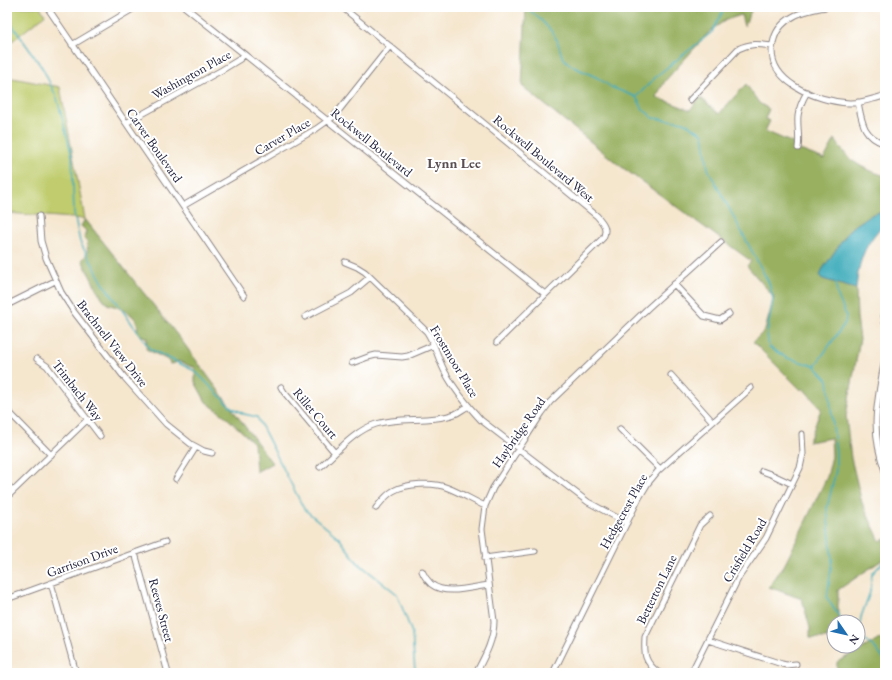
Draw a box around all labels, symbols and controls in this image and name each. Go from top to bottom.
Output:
street label: Washington Place [149,46,234,103]
street label: Rockwell Boulevard [327,104,416,181]
street label: Carver Boulevard [123,105,187,186]
street label: Rockwell Boulevard West [490,111,598,206]
street label: Carver Place [251,114,313,159]
district label: Lynn Lee [427,154,481,172]
street label: Brachnell View Drive [73,296,152,390]
street label: Frostmoor Place [426,322,483,400]
street label: Trimbach Way [49,356,107,424]
street label: Rillet Court [289,384,342,442]
street label: Haybridge Road [488,393,549,471]
street label: Hedgecrest Place [596,471,651,552]
street label: Crisfield Road [719,515,771,586]
street label: Garrison Drive [44,540,120,581]
street label: Betterton Lane [632,552,681,627]
street label: Reeves Street [145,576,178,644]
north arrow [826,614,866,654]
text: N [846,632,863,647]

